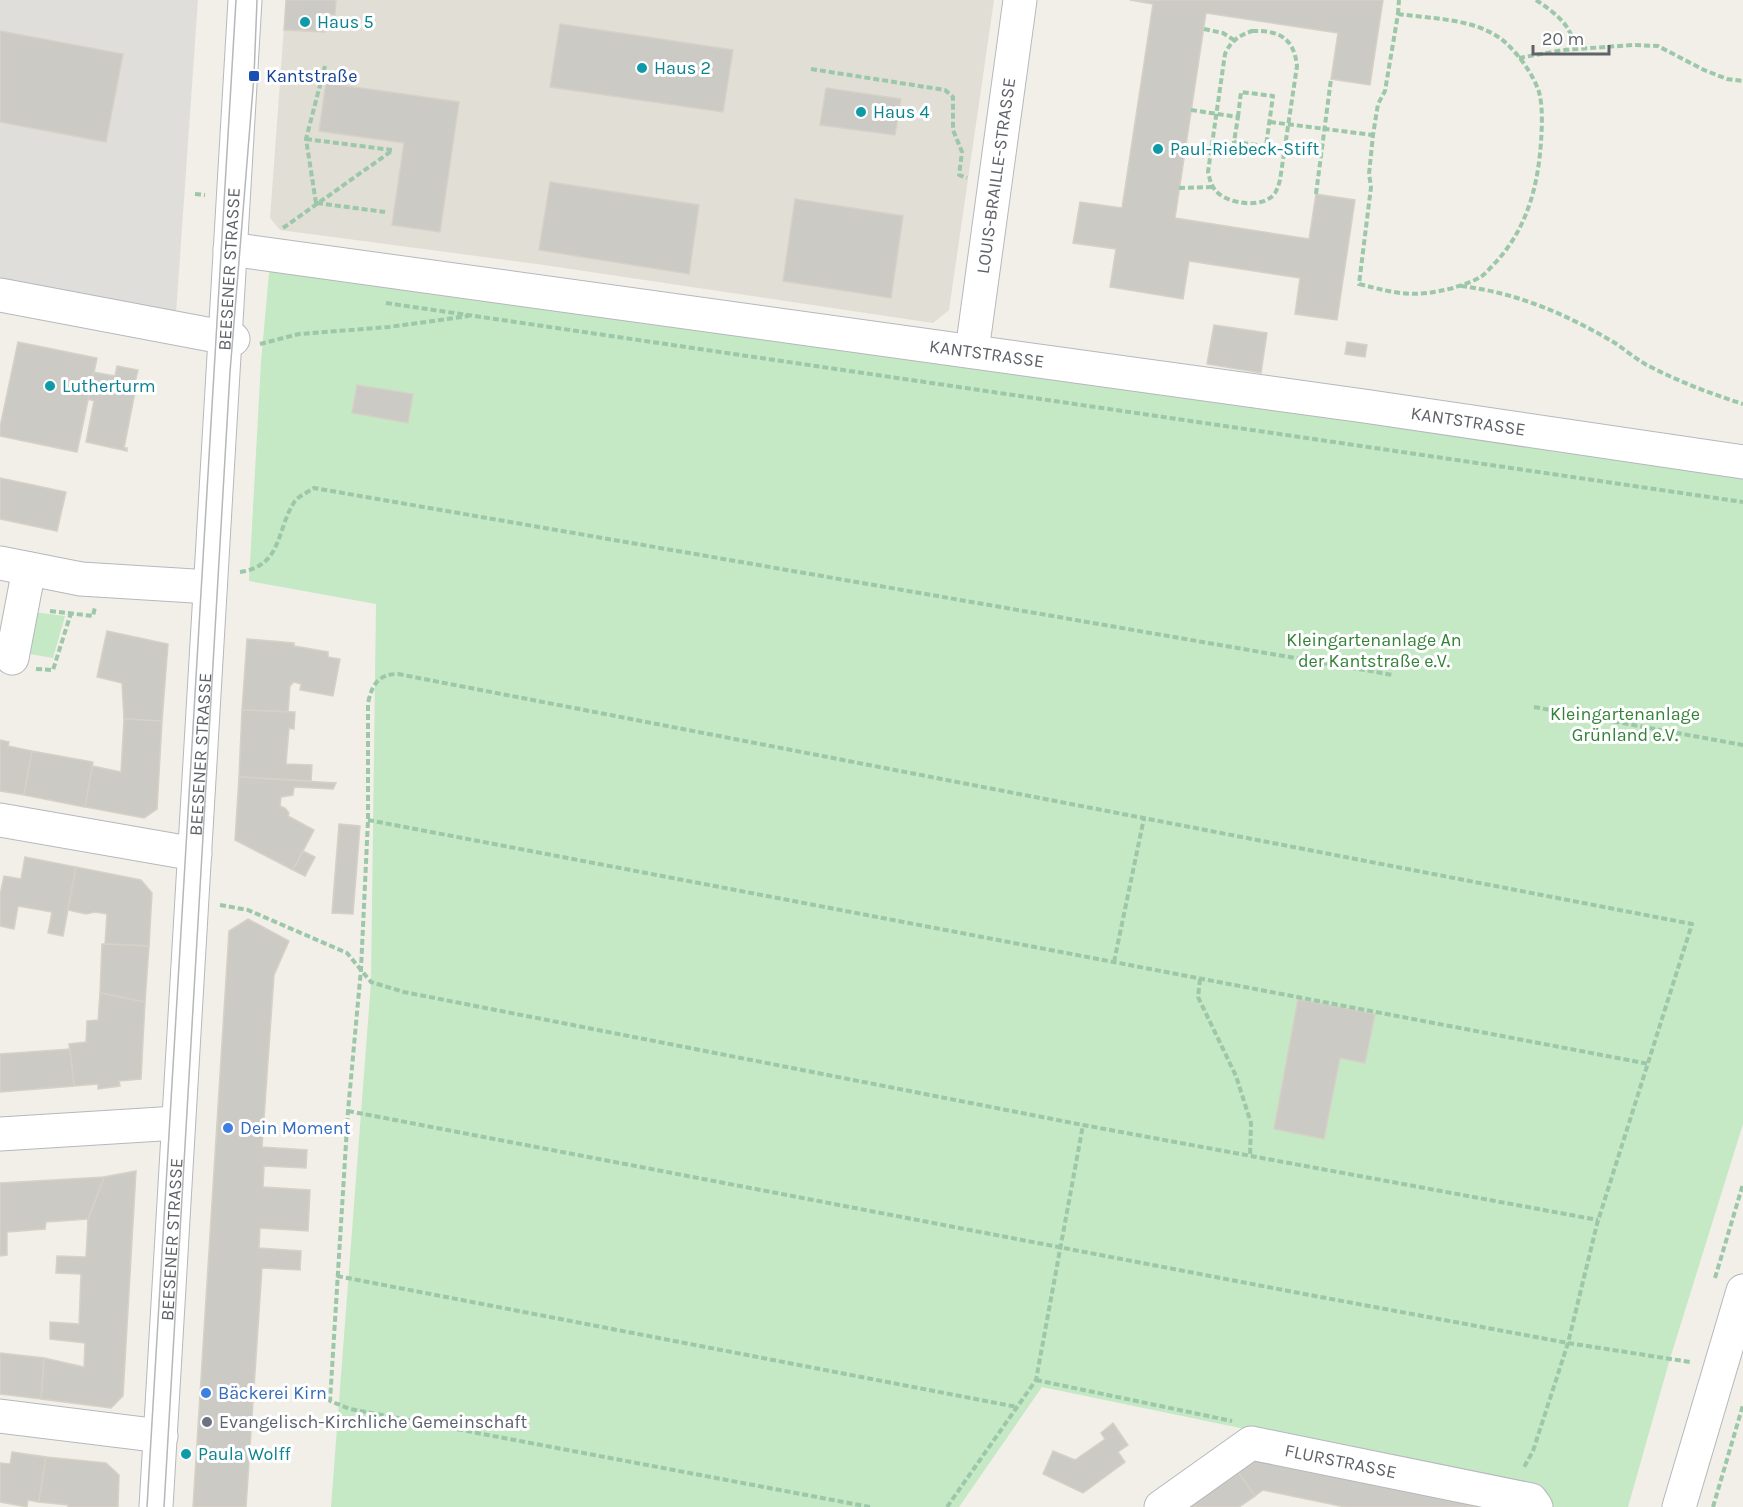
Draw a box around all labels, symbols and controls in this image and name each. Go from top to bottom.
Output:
place label: Haus 5 [317,11,374,33]
marker: Haus 5 [298,15,312,29]
scale bar [1533,18,1610,56]
text: 20 m [1542,28,1584,50]
place label: Haus 2 [654,57,711,79]
marker: Haus 2 [635,61,649,75]
place label: Kantstraße [266,65,357,87]
marker: Kantstraße [247,69,261,83]
street label: LOUIS-BRAILLE-STRASSE [972,76,1020,275]
place label: Haus 4 [873,101,930,123]
marker: Haus 4 [854,105,868,119]
place label: Paul-Riebeck-Stift [1170,138,1319,160]
marker: Paul-Riebeck-Stift [1151,142,1165,156]
street label: BEESENER STRASSE [213,187,245,351]
street label: KANTSTRASSE [928,335,1046,373]
place label: Lutherturm [62,375,156,397]
marker: Lutherturm [43,379,57,393]
street label: KANTSTRASSE [1409,402,1527,441]
park label: Kleingartenanlage An der Kantstraße e.V. [1286,629,1462,672]
street label: BEESENER STRASSE [185,672,216,837]
park label: Kleingartenanlage Grünland e.V. [1550,703,1700,746]
place label: Dein Moment [240,1117,351,1139]
marker: Dein Moment [221,1121,235,1135]
street label: BEESENER STRASSE [156,1157,188,1322]
place label: Bäckerei Kirn [218,1382,327,1404]
marker: Bäckerei Kirn [199,1386,213,1400]
place label: Evangelisch-Kirchliche Gemeinschaft [219,1411,527,1433]
marker: Evangelisch-Kirchliche Gemeinschaft [200,1415,214,1429]
street label: FLURSTRASSE [1283,1439,1399,1483]
place label: Paula Wolff [198,1443,292,1465]
marker: Paula Wolff [179,1447,193,1461]

